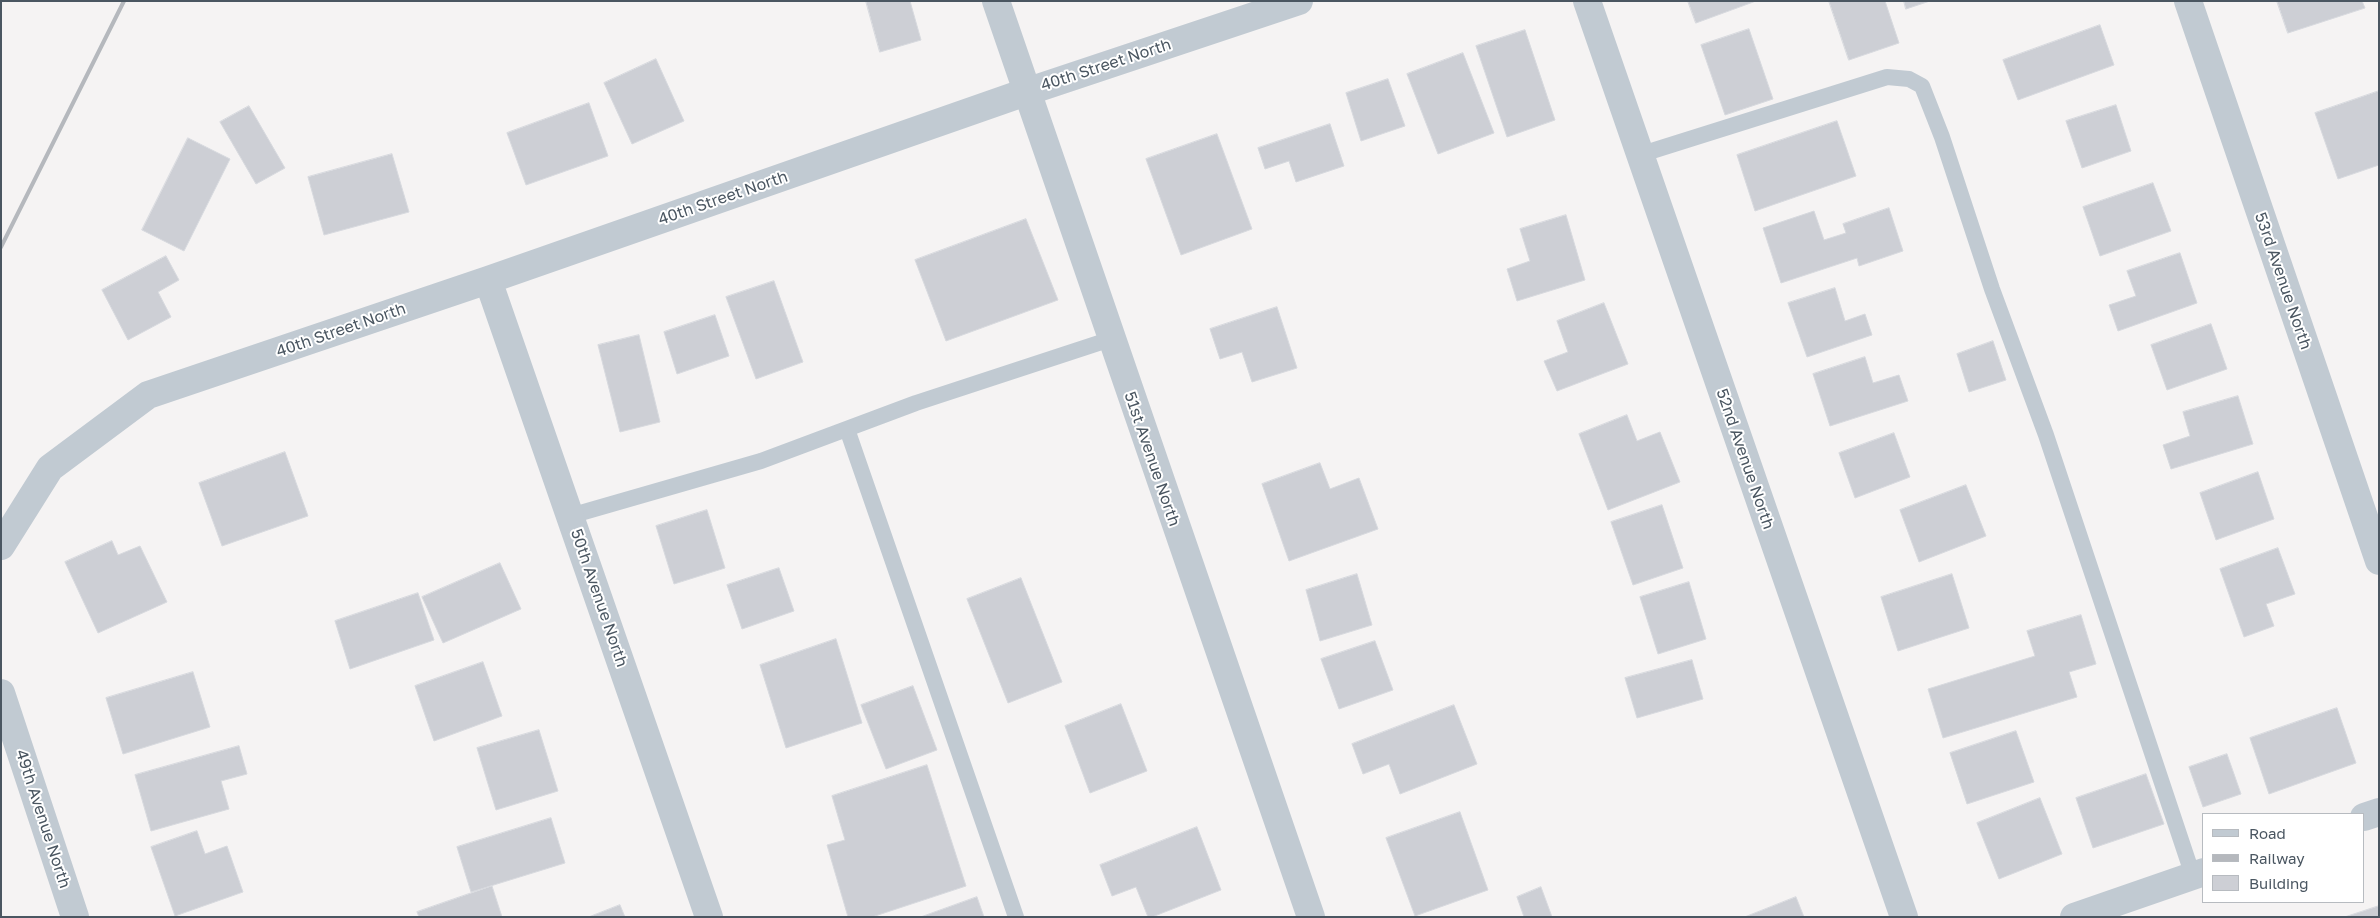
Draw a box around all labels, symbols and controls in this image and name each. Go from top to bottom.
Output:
street label: 40th Street North [1038,35,1174,95]
street label: 40th Street North [656,167,790,229]
street label: 53rd Avenue North [2251,210,2315,352]
street label: 40th Street North [274,299,408,361]
street label: 52nd Avenue North [1712,386,1778,532]
street label: 51st Avenue North [1120,389,1184,529]
street label: 50th Avenue North [566,527,632,669]
street label: 49th Avenue North [12,747,74,891]
legend [2202,813,2365,903]
text: Road [2249,824,2286,842]
text: Railway [2249,849,2305,867]
text: Building [2249,874,2309,892]

